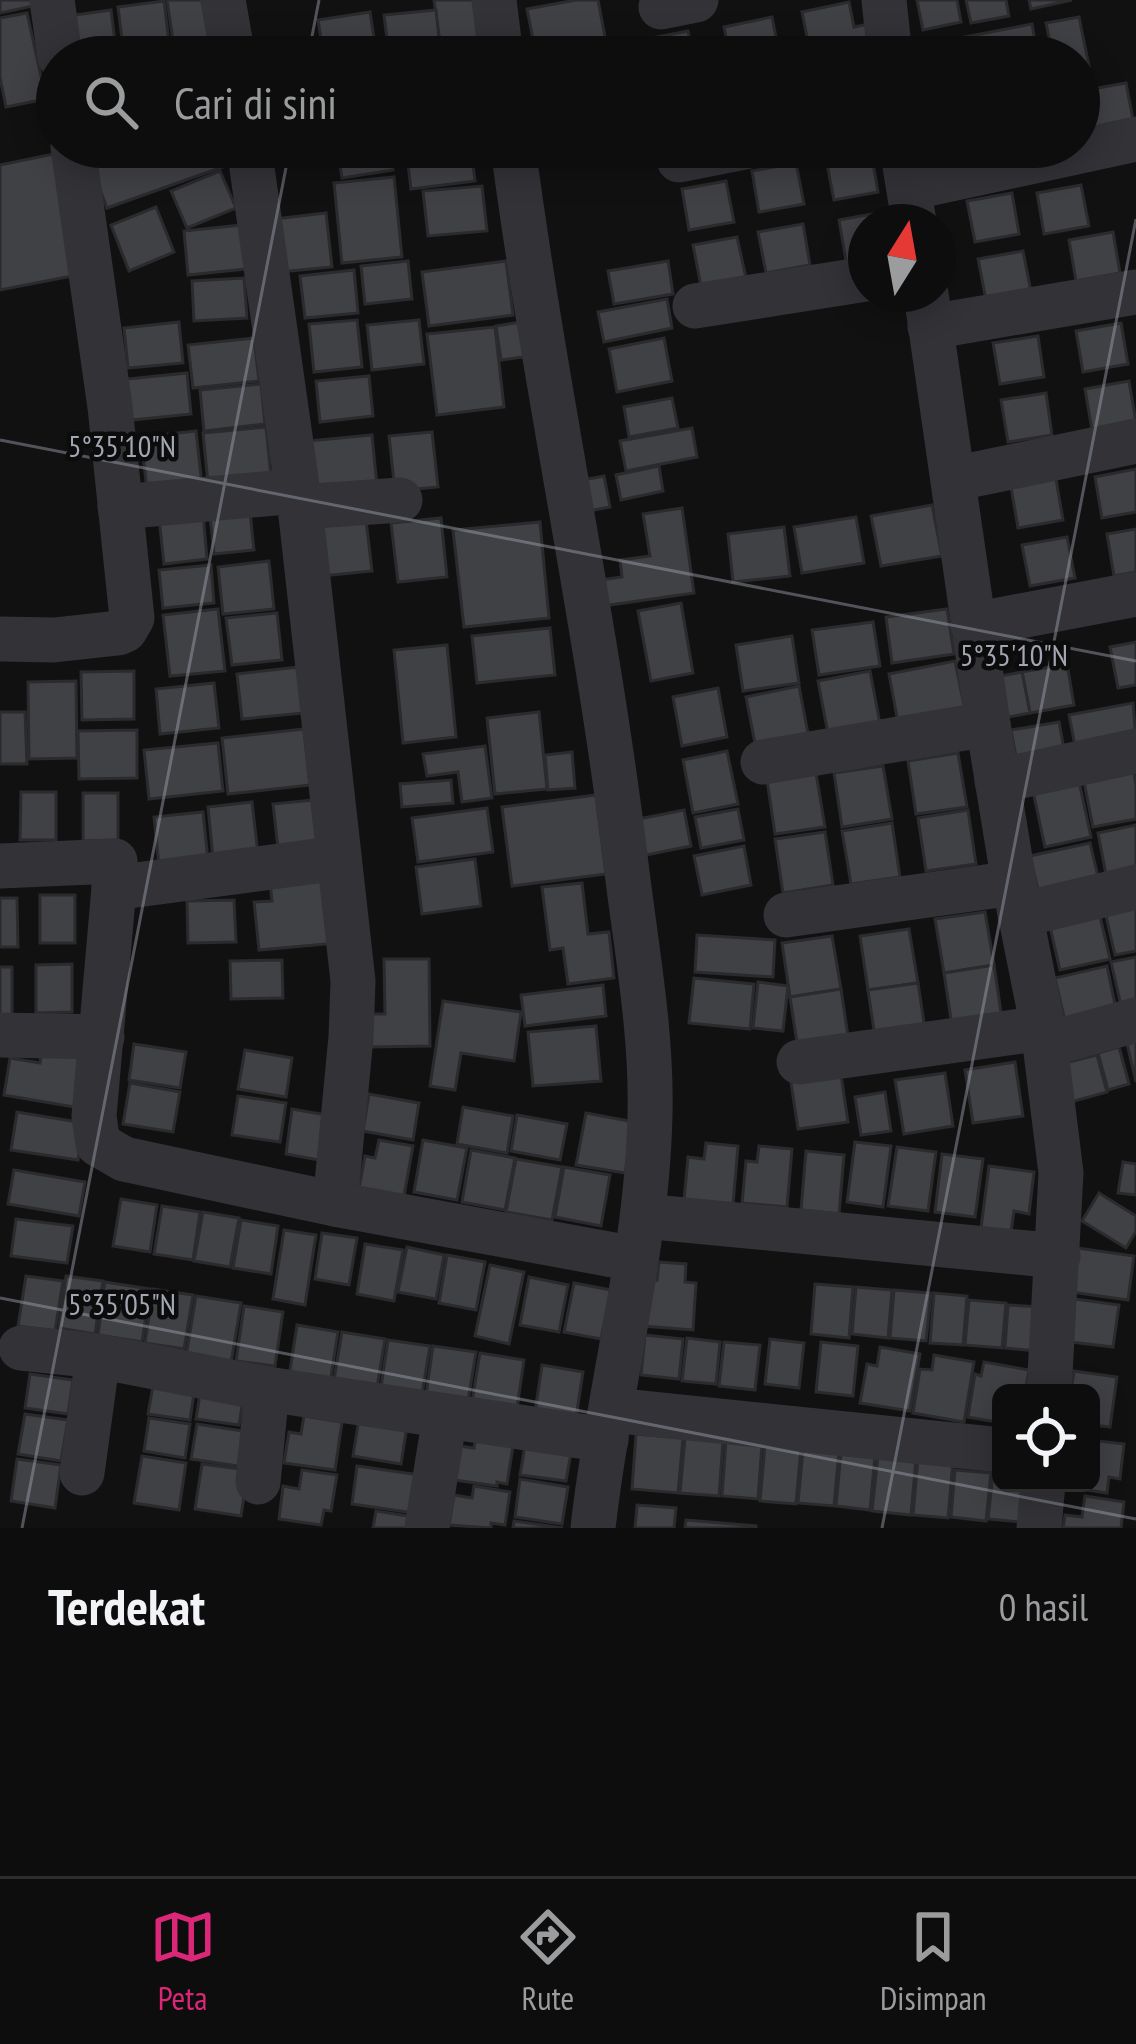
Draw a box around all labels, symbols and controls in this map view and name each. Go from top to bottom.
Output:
search box [36,36,1100,168]
icon: search [78,69,144,135]
text: Cari di sini [174,73,337,131]
north arrow [848,204,956,312]
text: 5°35'10"N [68,426,176,465]
text: 5°35'10"N [960,635,1068,674]
text: 5°35'05"N [68,1284,176,1323]
map controls [992,1384,1100,1492]
button: locate [992,1384,1100,1492]
text: Terdekat [48,1573,205,1639]
text: 0 hasil [999,1581,1088,1632]
tab: Peta [150,1904,216,2019]
tab: Rute [515,1904,581,2019]
tab: Disimpan [880,1904,986,2019]

